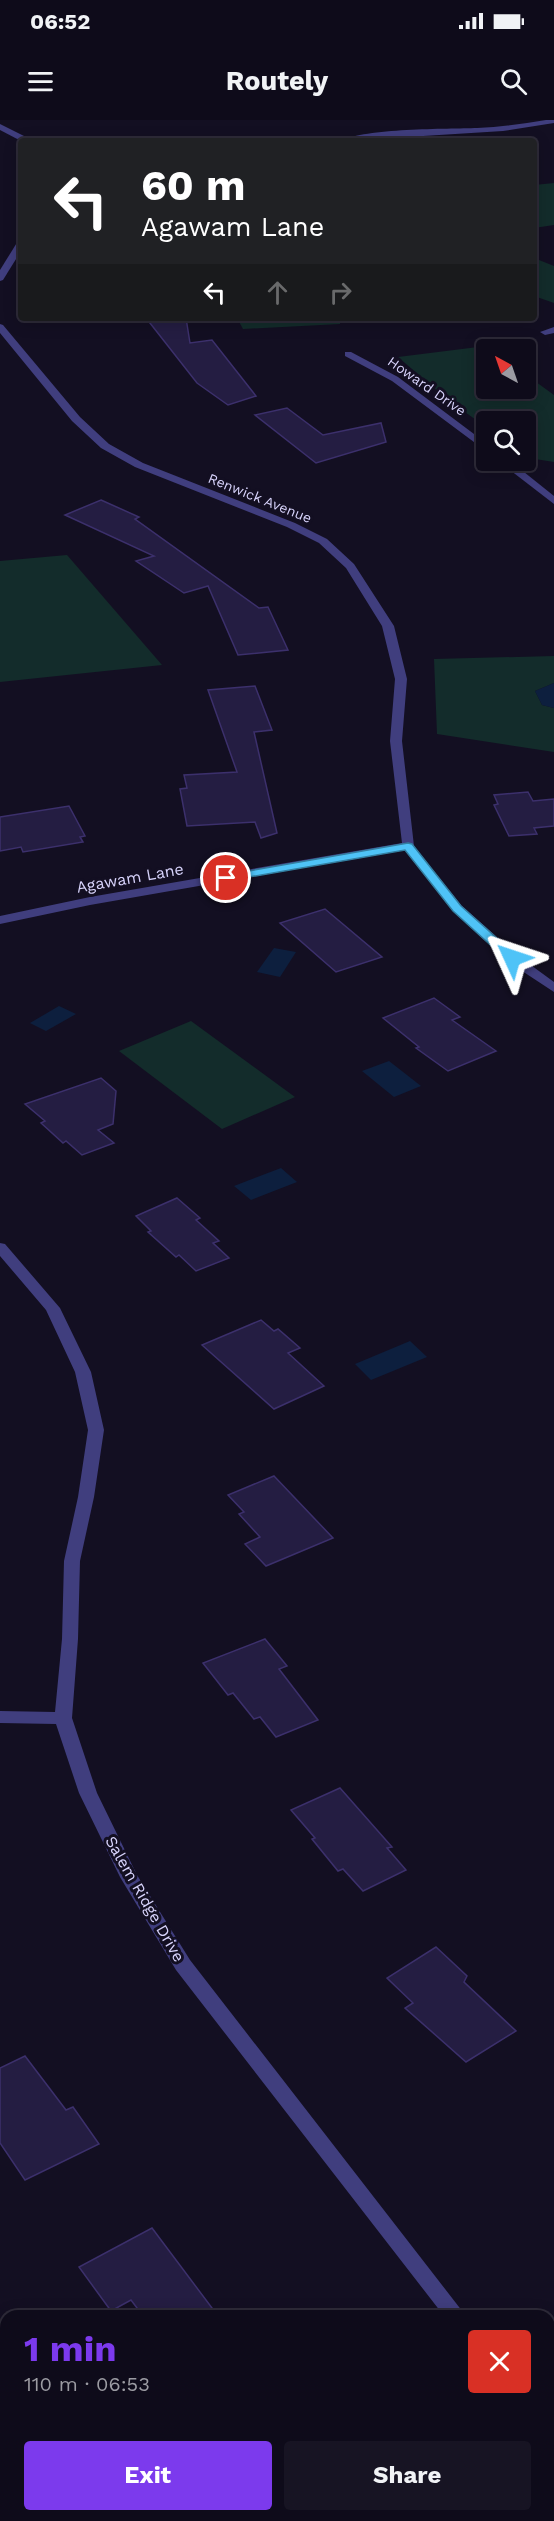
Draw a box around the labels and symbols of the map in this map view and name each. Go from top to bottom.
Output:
north arrow [476,339,536,399]
street label: Howard Drive [385,353,469,419]
street label: Renwick Avenue [206,470,314,526]
pin [200,852,251,903]
street label: Agawam Lane [75,859,185,897]
position arrow [480,926,544,990]
street label: Salem Ridge Drive [101,1833,189,1965]

